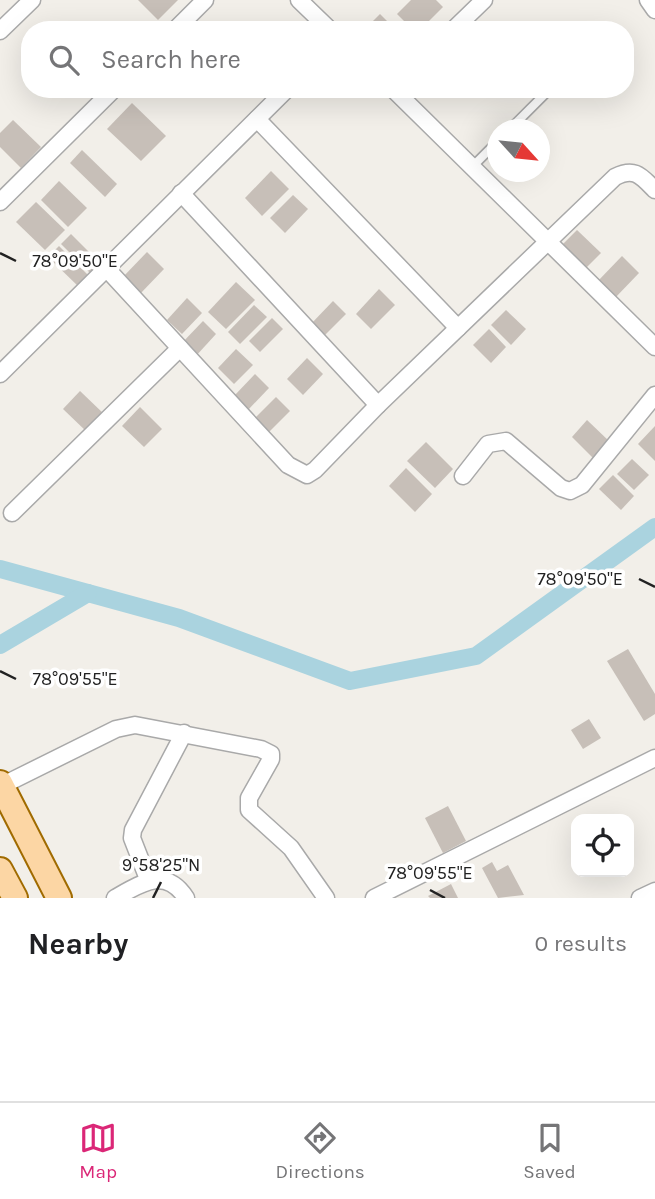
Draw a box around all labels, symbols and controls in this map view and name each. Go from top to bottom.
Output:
search box [21,21,634,98]
icon: search [45,41,83,79]
text: Search here [101,44,241,75]
north arrow [487,119,550,182]
text: 78°09'50"E [32,250,118,272]
text: 78°09'50"E [537,568,623,590]
text: 78°09'55"E [32,668,118,690]
map controls [571,814,634,877]
button: locate [571,814,634,877]
text: 9°58'25"N [122,854,200,876]
text: 78°09'55"E [387,862,473,884]
text: Nearby [28,926,128,962]
text: 0 results [535,930,627,957]
tab: Map [79,1119,117,1183]
tab: Directions [276,1119,365,1183]
tab: Saved [523,1119,576,1183]

